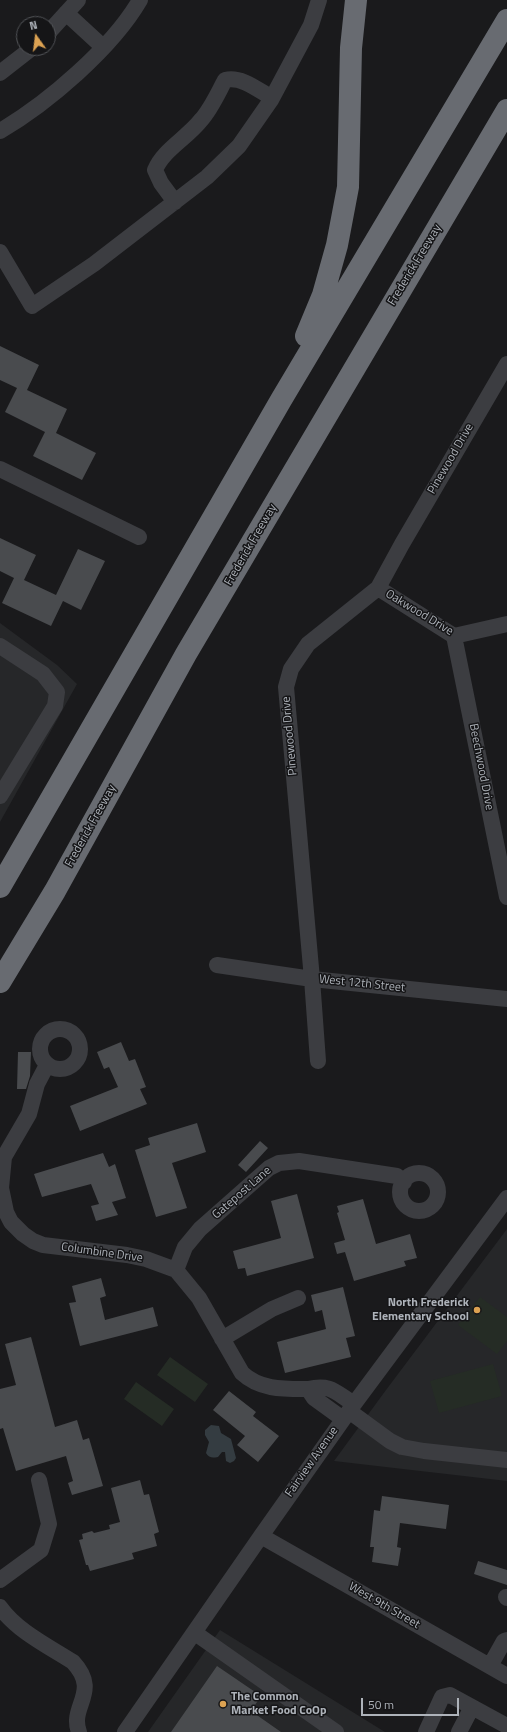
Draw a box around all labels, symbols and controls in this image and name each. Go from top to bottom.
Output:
north arrow [16,16,56,56]
text: N [28,17,39,34]
street label: Frederick Freeway [385,222,445,308]
street label: Pinewood Drive [425,421,477,497]
street label: Frederick Freeway [222,502,280,588]
street label: Oakwood Drive [382,587,456,639]
street label: Pinewood Drive [279,696,301,776]
street label: Beechwood Drive [466,722,496,812]
street label: Frederick Freeway [62,782,120,870]
street label: West 12th Street [318,972,406,996]
street label: Gatepost Lane [210,1164,274,1222]
street label: Columbine Drive [60,1240,144,1266]
place label: North Frederick Elementary School [372,1296,469,1324]
marker: North Frederick Elementary School [472,1305,482,1315]
street label: Fairview Avenue [282,1424,342,1500]
street label: West 9th Street [346,1580,422,1632]
place label: The Common Market Food CoOp [231,1690,326,1718]
scale bar [363,1690,461,1716]
text: 50 m [368,1695,394,1714]
marker: The Common Market Food CoOp [218,1699,228,1709]

